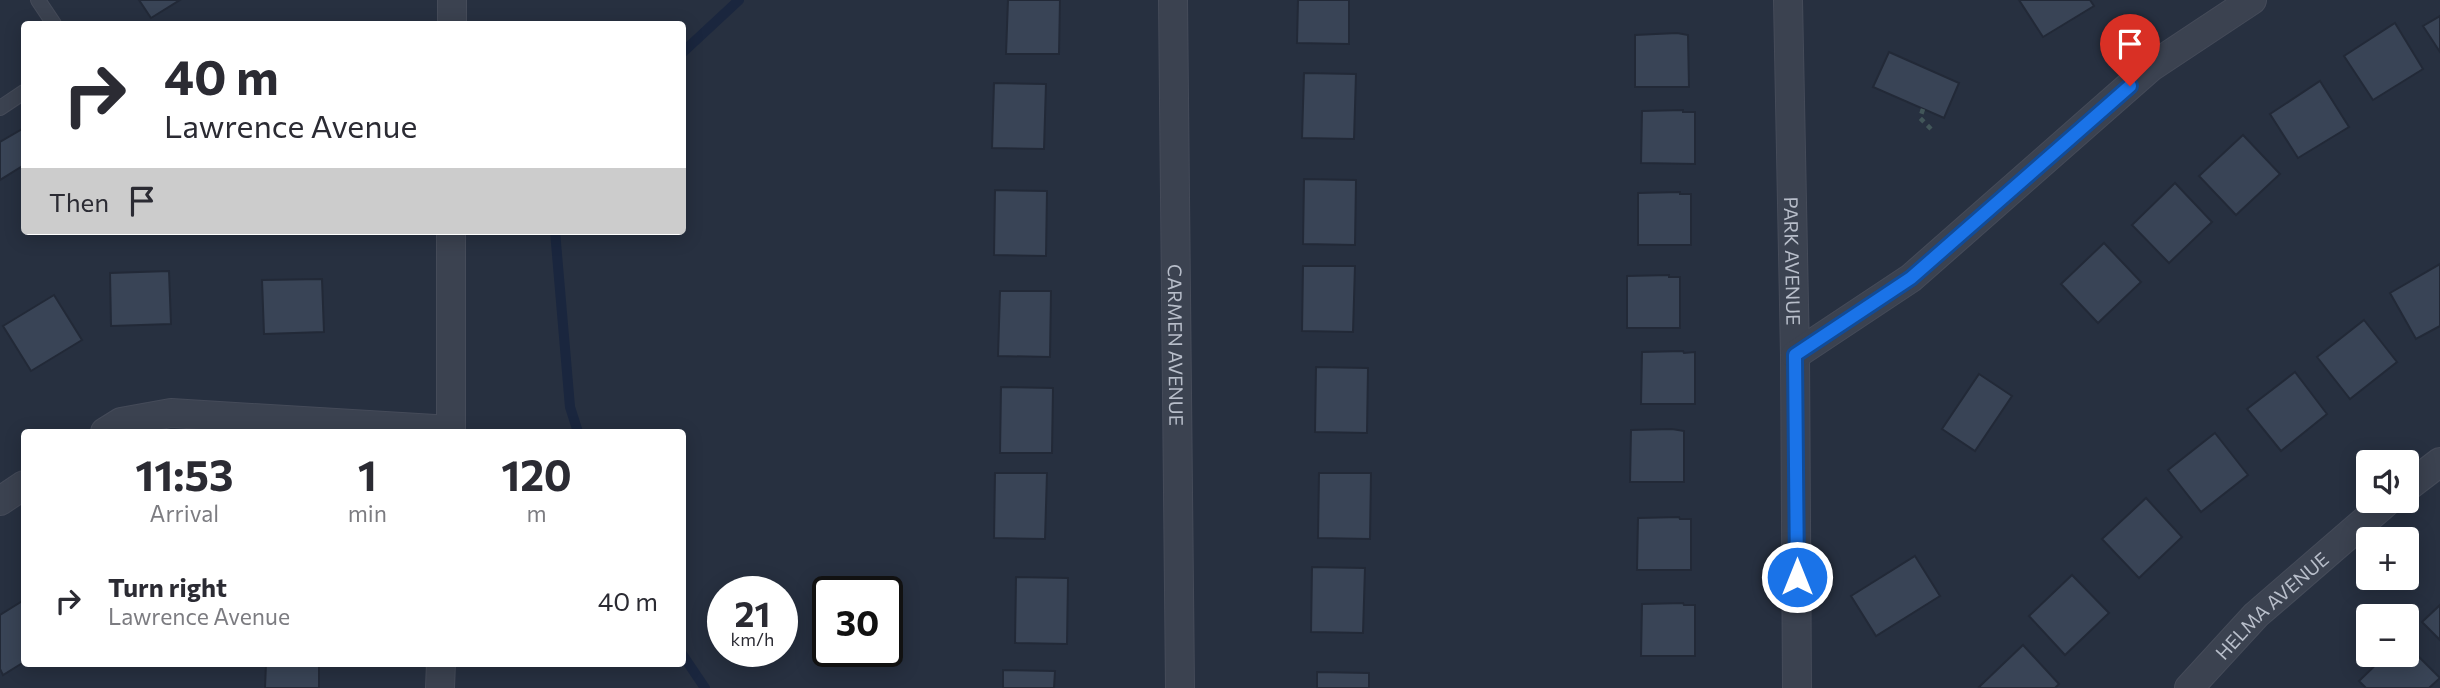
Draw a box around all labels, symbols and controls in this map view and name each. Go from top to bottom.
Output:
pin [2100,14,2160,86]
icon: arrive [2111,25,2149,63]
text: 40 m [164,45,279,105]
icon: right [49,49,140,140]
text: Lawrence Avenue [164,105,417,145]
icon: arrive [123,182,161,220]
text: Then [49,186,109,217]
street label: PARK AVENUE [1780,196,1806,326]
street label: CARMEN AVENUE [1164,264,1189,426]
text: 11:53 [135,448,233,500]
text: 1 [358,448,377,500]
text: 120 [501,448,572,500]
map controls [2356,450,2419,667]
button: sound [2356,450,2419,513]
text: Arrival [150,499,219,527]
text: min [348,499,387,527]
text: m [526,499,546,527]
button: + [2356,527,2419,590]
position arrow [1760,540,1834,614]
street label: HELMA AVENUE [2210,547,2333,664]
text: Turn right [108,571,227,602]
speed limit sign: 30 [812,576,903,667]
icon: right [49,582,87,620]
text: 40 m [598,585,658,616]
text: 21 [735,591,770,634]
text: Lawrence Avenue [108,602,290,630]
button: − [2356,604,2419,667]
text: km/h [731,628,774,650]

